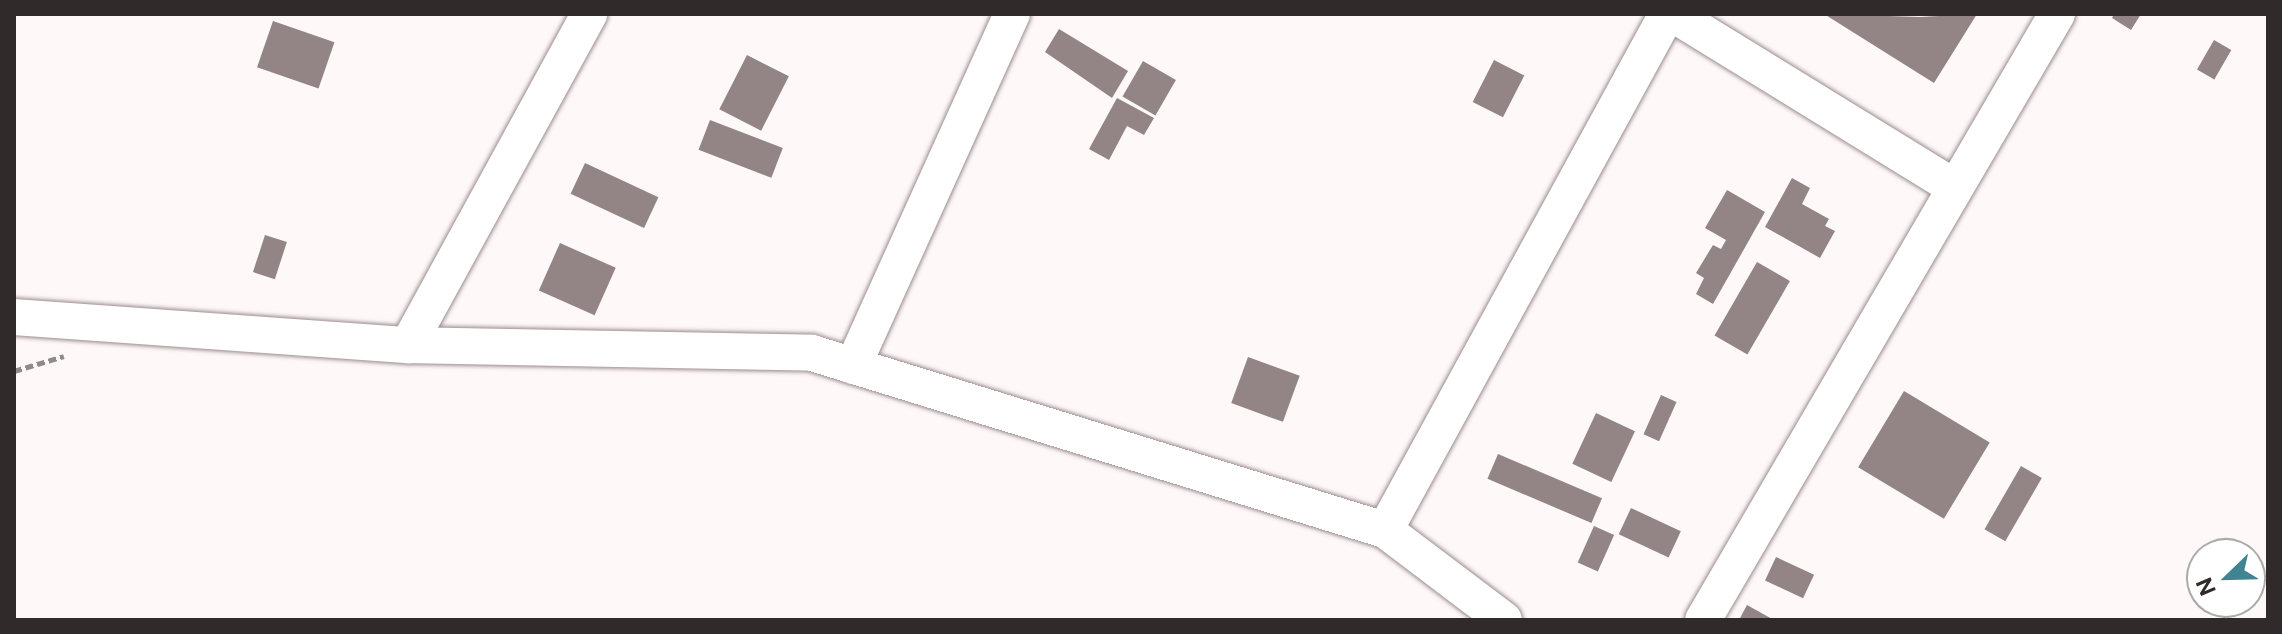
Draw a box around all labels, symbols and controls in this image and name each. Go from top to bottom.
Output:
north arrow [2186,538,2266,618]
text: N [2190,574,2221,600]

